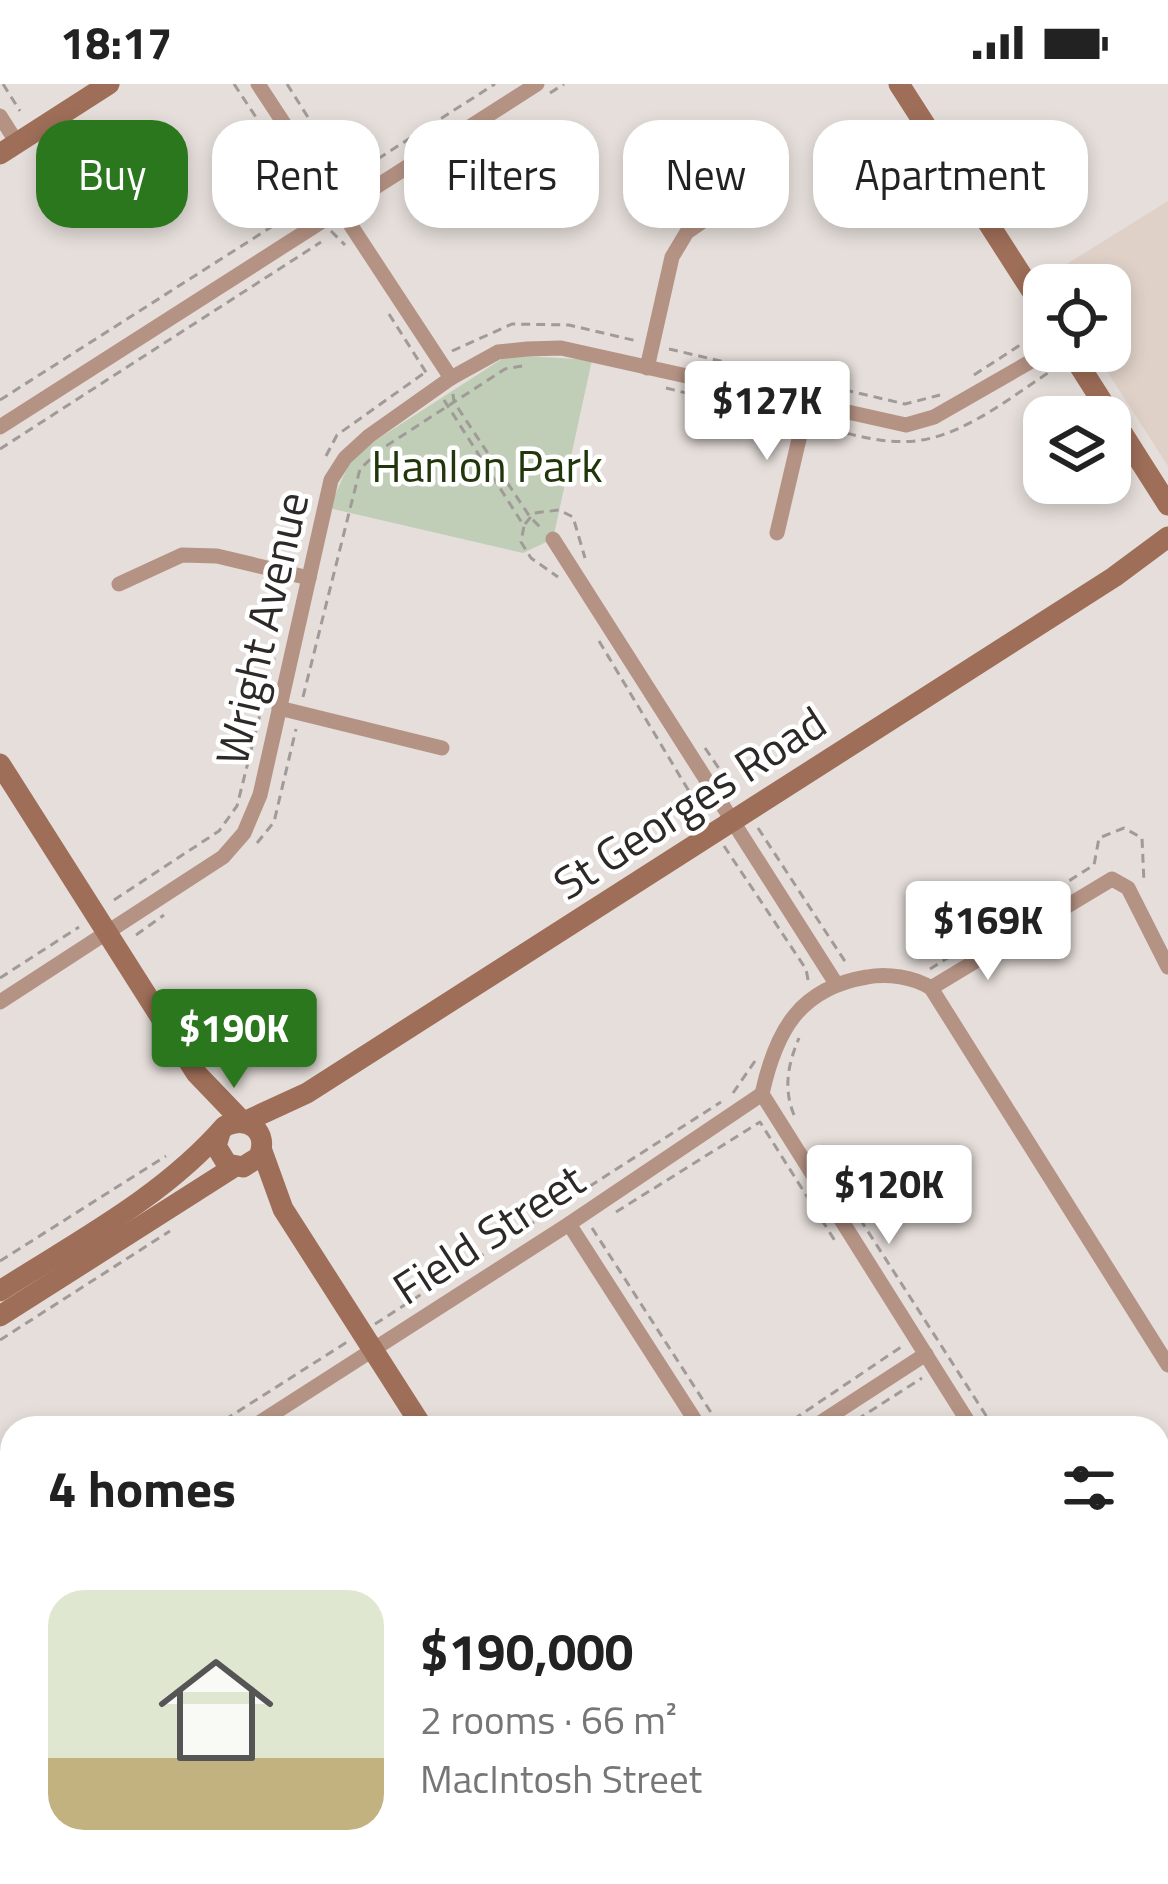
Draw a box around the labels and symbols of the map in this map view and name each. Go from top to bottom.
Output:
pin: $127K [683,361,851,463]
park label: Hanlon Park [371,431,603,499]
street label: Wright Avenue [197,485,325,771]
street label: St Georges Road [539,688,839,916]
pin: $169K [904,881,1072,983]
pin: $190K [150,989,318,1091]
street label: Field Street [379,1145,597,1320]
pin: $120K [805,1145,973,1247]

